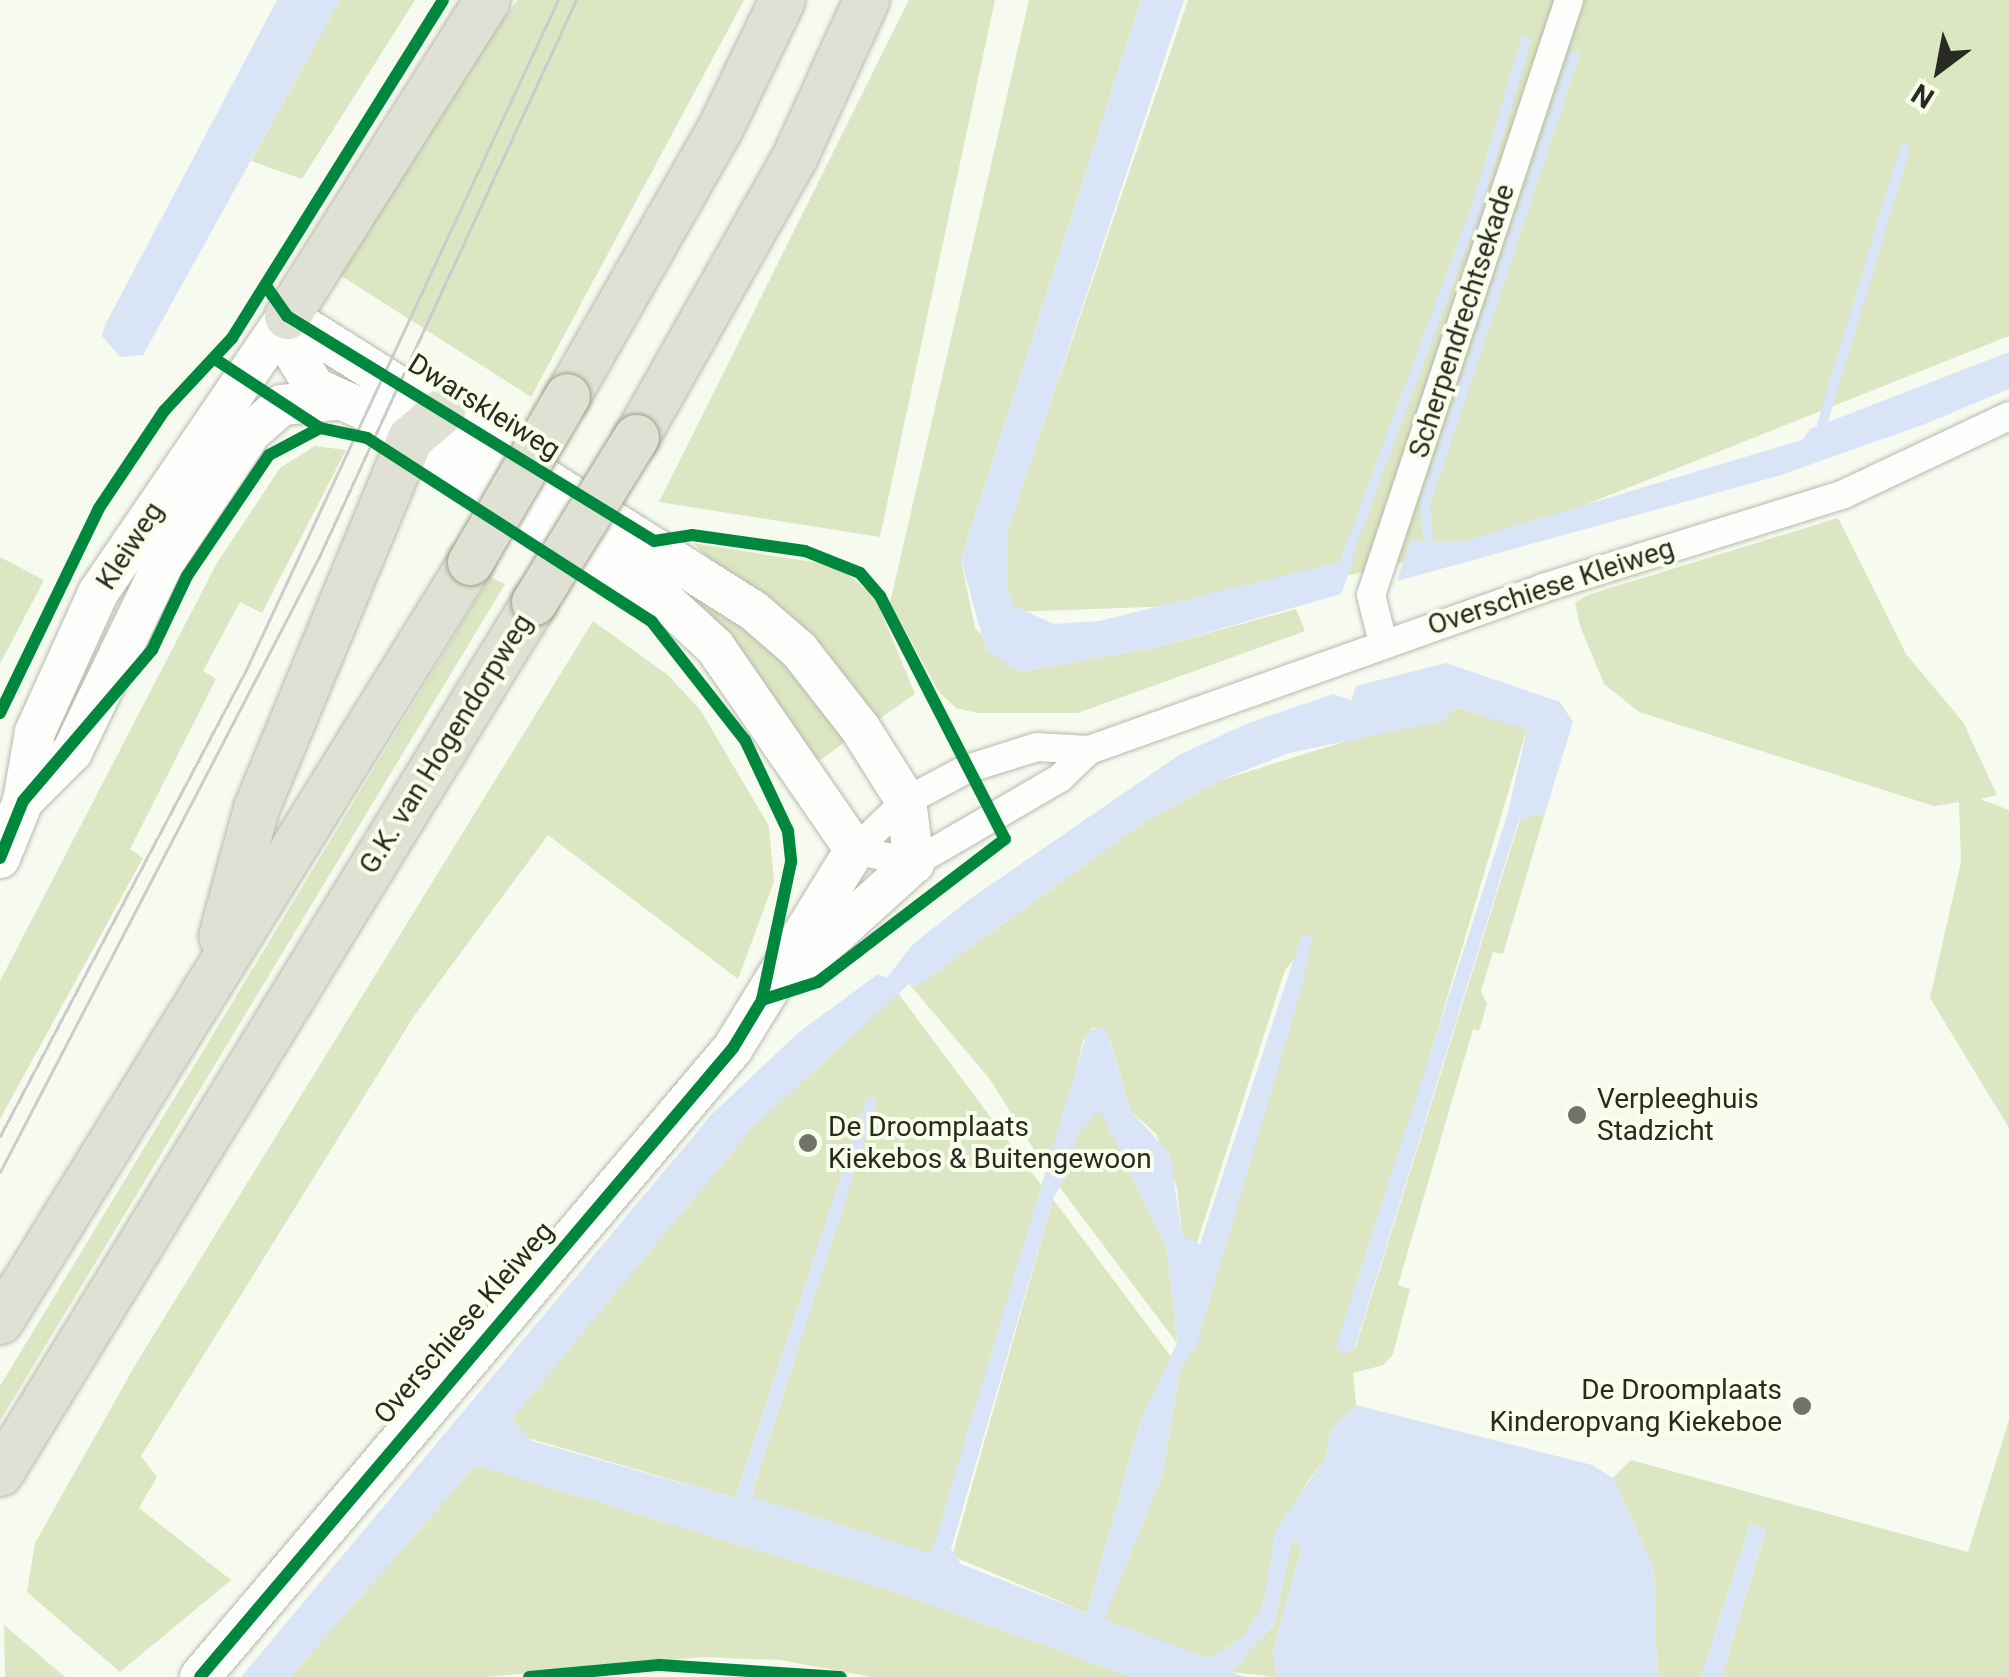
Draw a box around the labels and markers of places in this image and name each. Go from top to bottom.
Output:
place label: Verpleeghuis Stadzicht [1597,1082,1759,1148]
marker: Verpleeghuis Stadzicht [1566,1104,1588,1126]
place label: De Droomplaats Kiekebos & Buitengewoon [828,1110,1152,1176]
marker: De Droomplaats Kiekebos & Buitengewoon [797,1132,819,1154]
place label: De Droomplaats Kinderopvang Kiekeboe [1490,1373,1782,1439]
marker: De Droomplaats Kinderopvang Kiekeboe [1791,1395,1813,1417]

